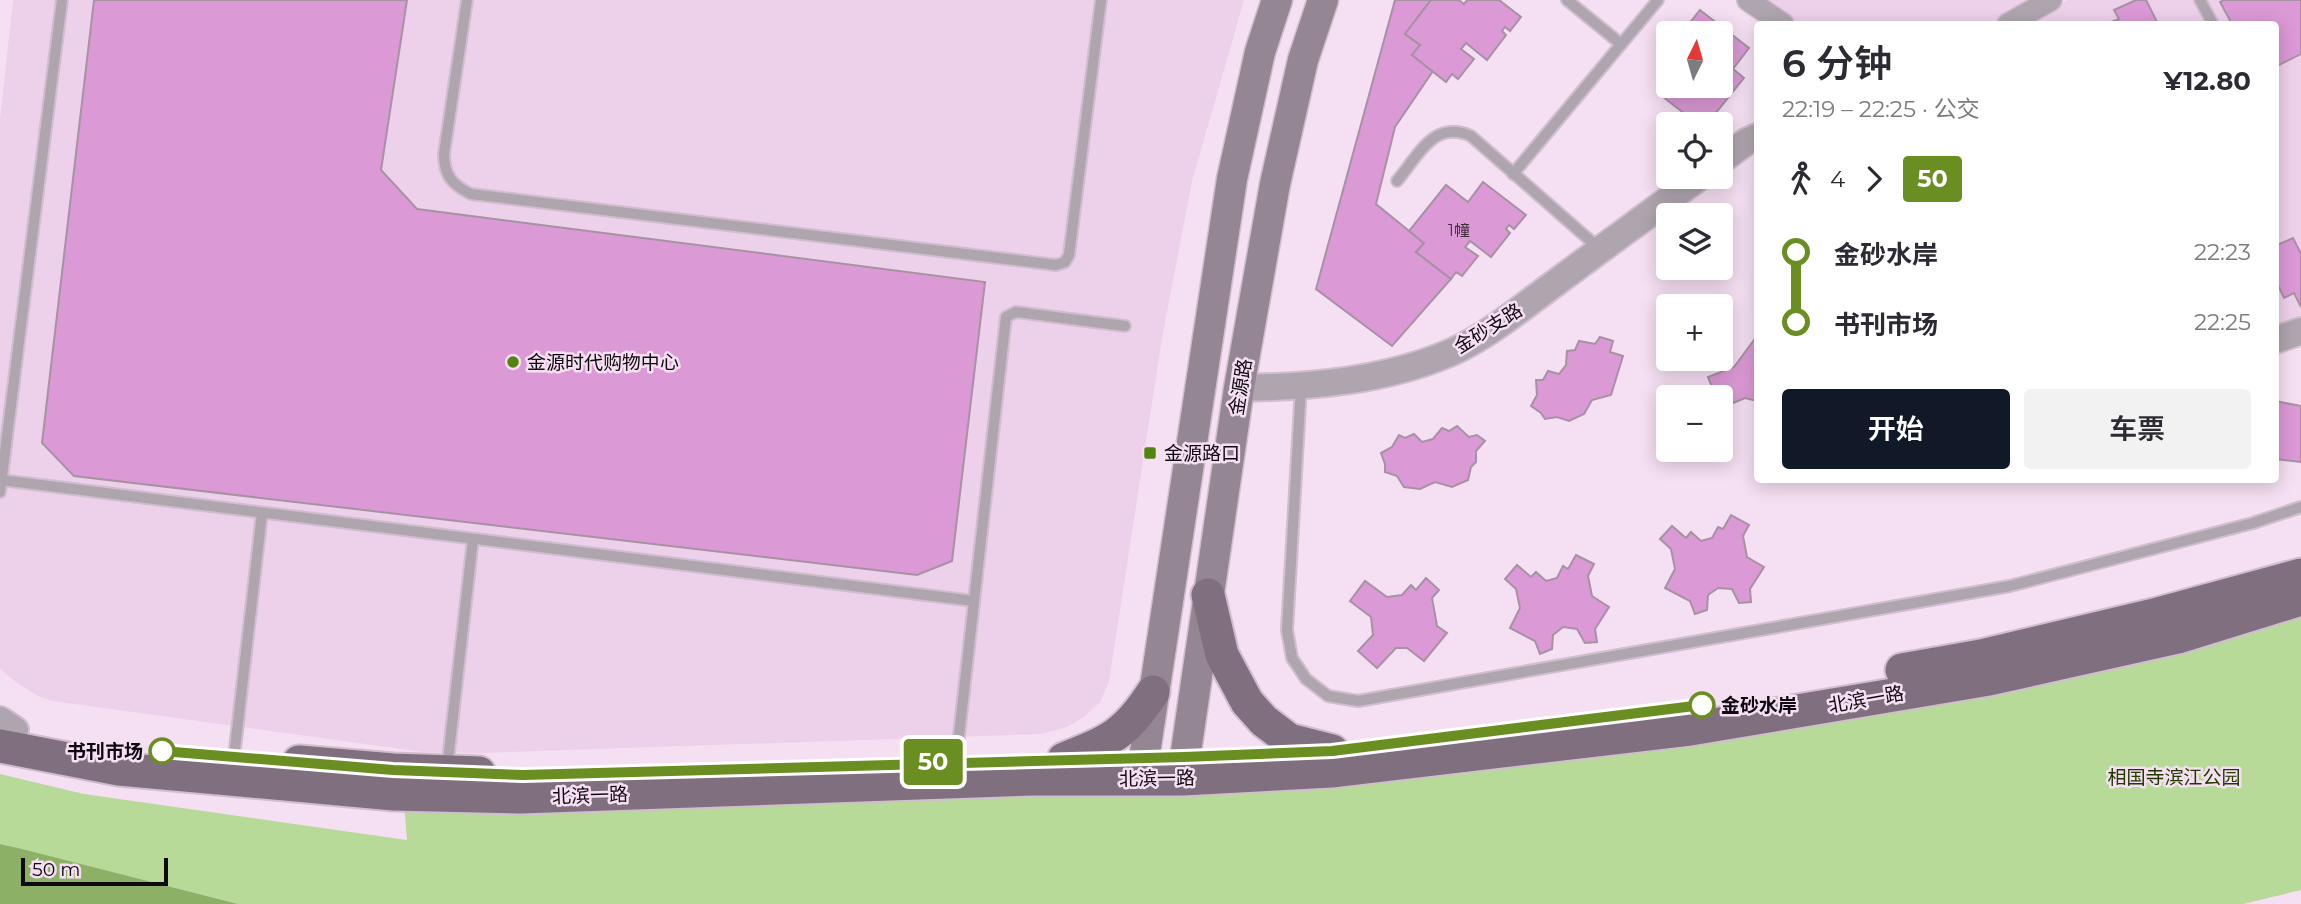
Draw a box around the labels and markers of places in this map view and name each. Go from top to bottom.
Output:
place label: 金源时代购物中心 [527,351,679,374]
marker: 金源时代购物中心 [505,354,521,370]
place label: 金源路口 [1164,442,1240,465]
marker: 金源路口 [1142,445,1158,461]
marker: 金砂水岸 [1689,692,1715,718]
place label: 金砂水岸 [1721,694,1797,717]
marker: 书刊市场 [149,738,175,764]
place label: 书刊市场 [67,740,143,763]

